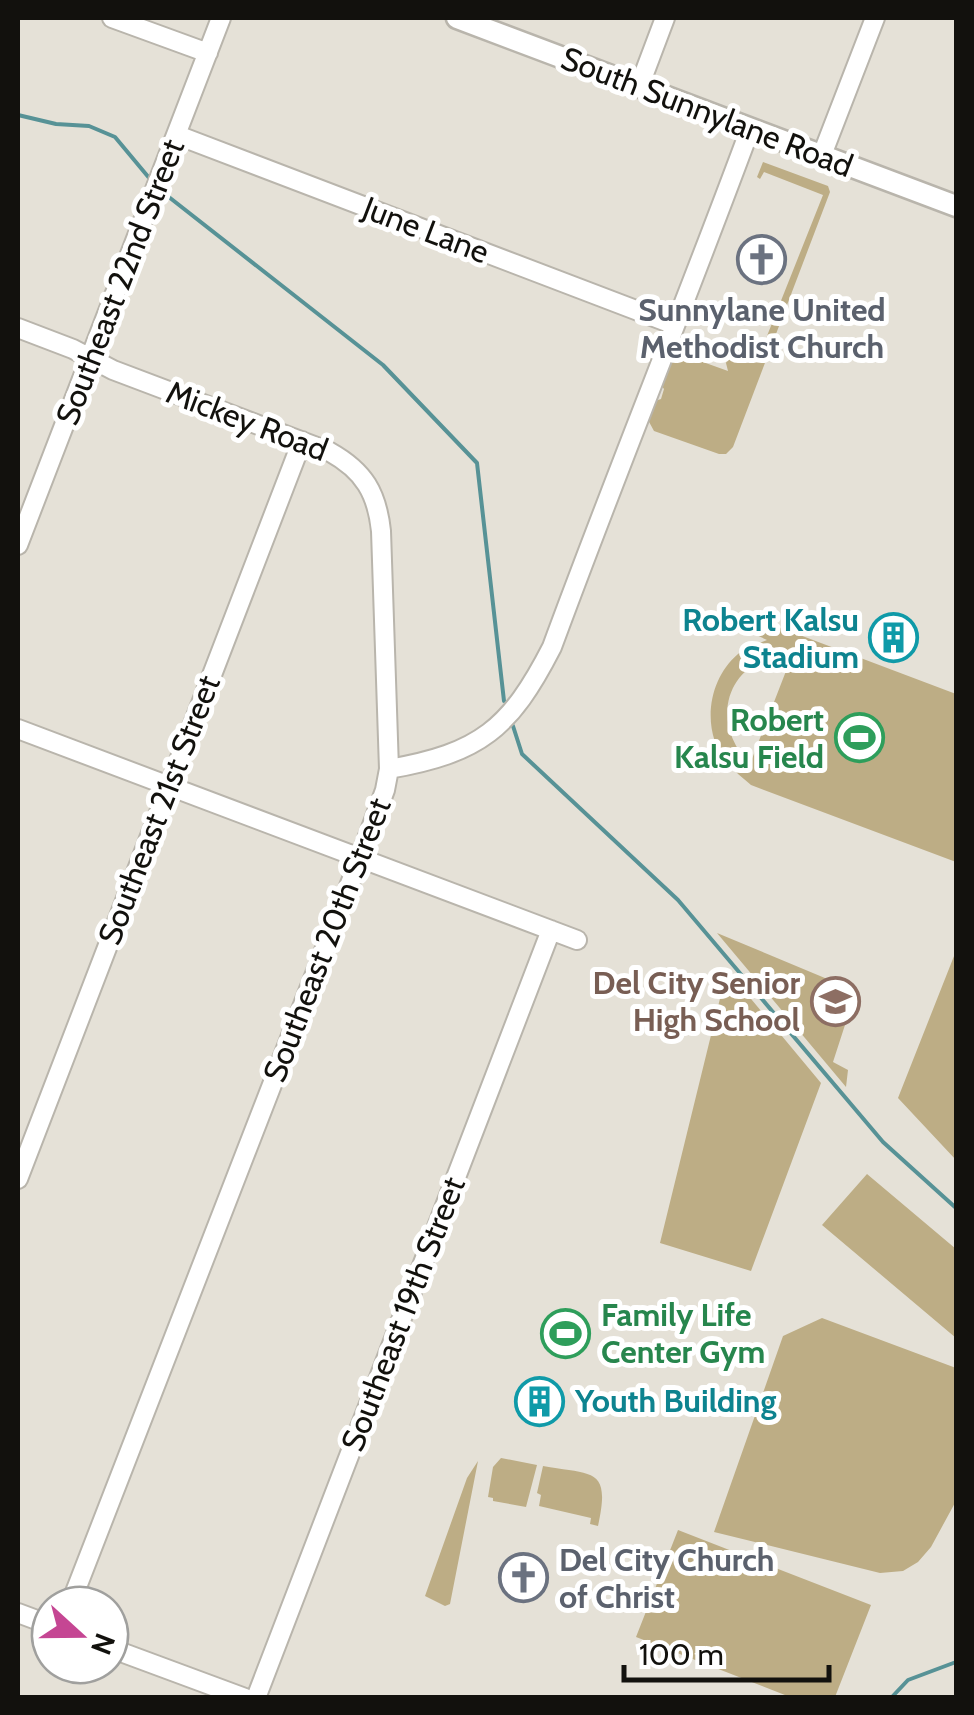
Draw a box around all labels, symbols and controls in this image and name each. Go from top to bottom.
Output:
street label: South Sunnylane Road [556,38,858,185]
street label: Southeast 22nd Street [47,133,192,430]
street label: June Lane [357,187,495,271]
church icon: Sunnylane United Methodist Church [736,234,788,286]
place label: Sunnylane United Methodist Church [638,290,886,366]
street label: Mickey Road [161,372,333,469]
place label: Robert Kalsu Stadium [682,600,859,676]
building icon: Robert Kalsu Stadium [868,612,920,664]
street label: Southeast 21st Street [89,670,228,950]
place label: Robert Kalsu Field [674,700,824,776]
sports icon: Robert Kalsu Field [833,712,885,764]
street label: Southeast 20th Street [254,792,399,1087]
place label: Del City Senior High School [593,963,800,1039]
school or university icon: Del City Senior High School [809,975,861,1027]
street label: Southeast 19th Street [332,1171,473,1456]
place label: Family Life Center Gym [601,1295,765,1371]
sports icon: Family Life Center Gym [540,1307,592,1359]
building icon: Youth Building [514,1375,566,1427]
place label: Youth Building [574,1381,777,1420]
place label: Del City Church of Christ [559,1540,774,1616]
church icon: Del City Church of Christ [498,1552,550,1604]
north arrow [30,1585,130,1685]
scale bar [624,1620,829,1682]
text: N [84,1629,123,1659]
text: 100 m [639,1636,724,1673]

